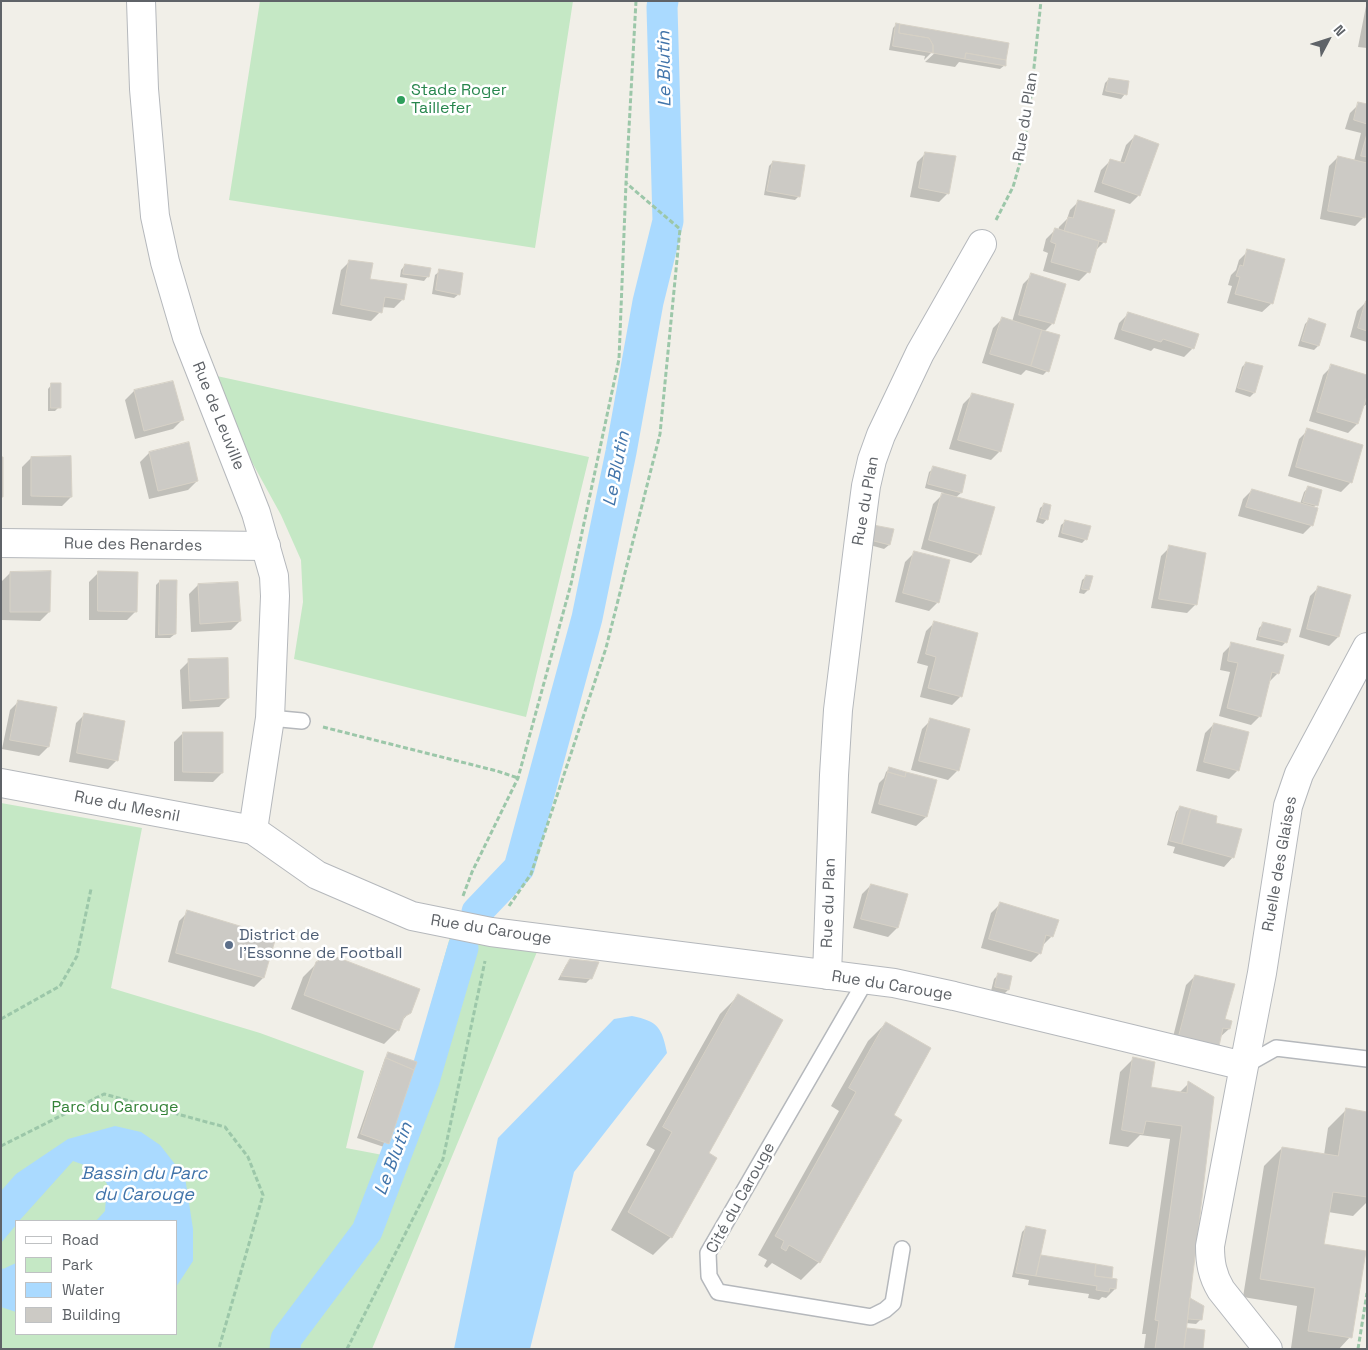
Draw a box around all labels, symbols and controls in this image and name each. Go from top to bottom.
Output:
north arrow [1303,15,1353,65]
text: N [1330,21,1349,40]
water label: Le Blutin [654,31,676,107]
street label: Rue du Plan [1009,71,1043,163]
place label: Stade Roger Taillefer [411,81,507,119]
marker: Stade Roger Taillefer [395,94,407,106]
street label: Rue de Leuville [188,359,248,473]
water label: Le Blutin [599,430,635,508]
street label: Rue du Plan [849,455,883,547]
street label: Rue des Renardes [64,534,202,556]
street label: Rue du Mesnil [73,787,181,827]
street label: Ruelle des Glaises [1259,795,1301,933]
street label: Rue du Plan [818,858,840,948]
street label: Rue du Carouge [429,911,553,949]
place label: District de l’Essonne de Football [239,926,402,964]
marker: District de l’Essonne de Football [223,939,235,951]
street label: Rue du Carouge [830,967,954,1005]
park label: Parc du Carouge [52,1098,178,1118]
water label: Le Blutin [370,1120,418,1198]
street label: Cité du Carouge [703,1139,779,1257]
water label: Bassin du Parc du Carouge [81,1163,207,1206]
legend [15,1220,178,1335]
text: Road [62,1230,99,1249]
text: Park [62,1255,93,1274]
text: Water [62,1280,104,1299]
text: Building [62,1305,121,1324]

